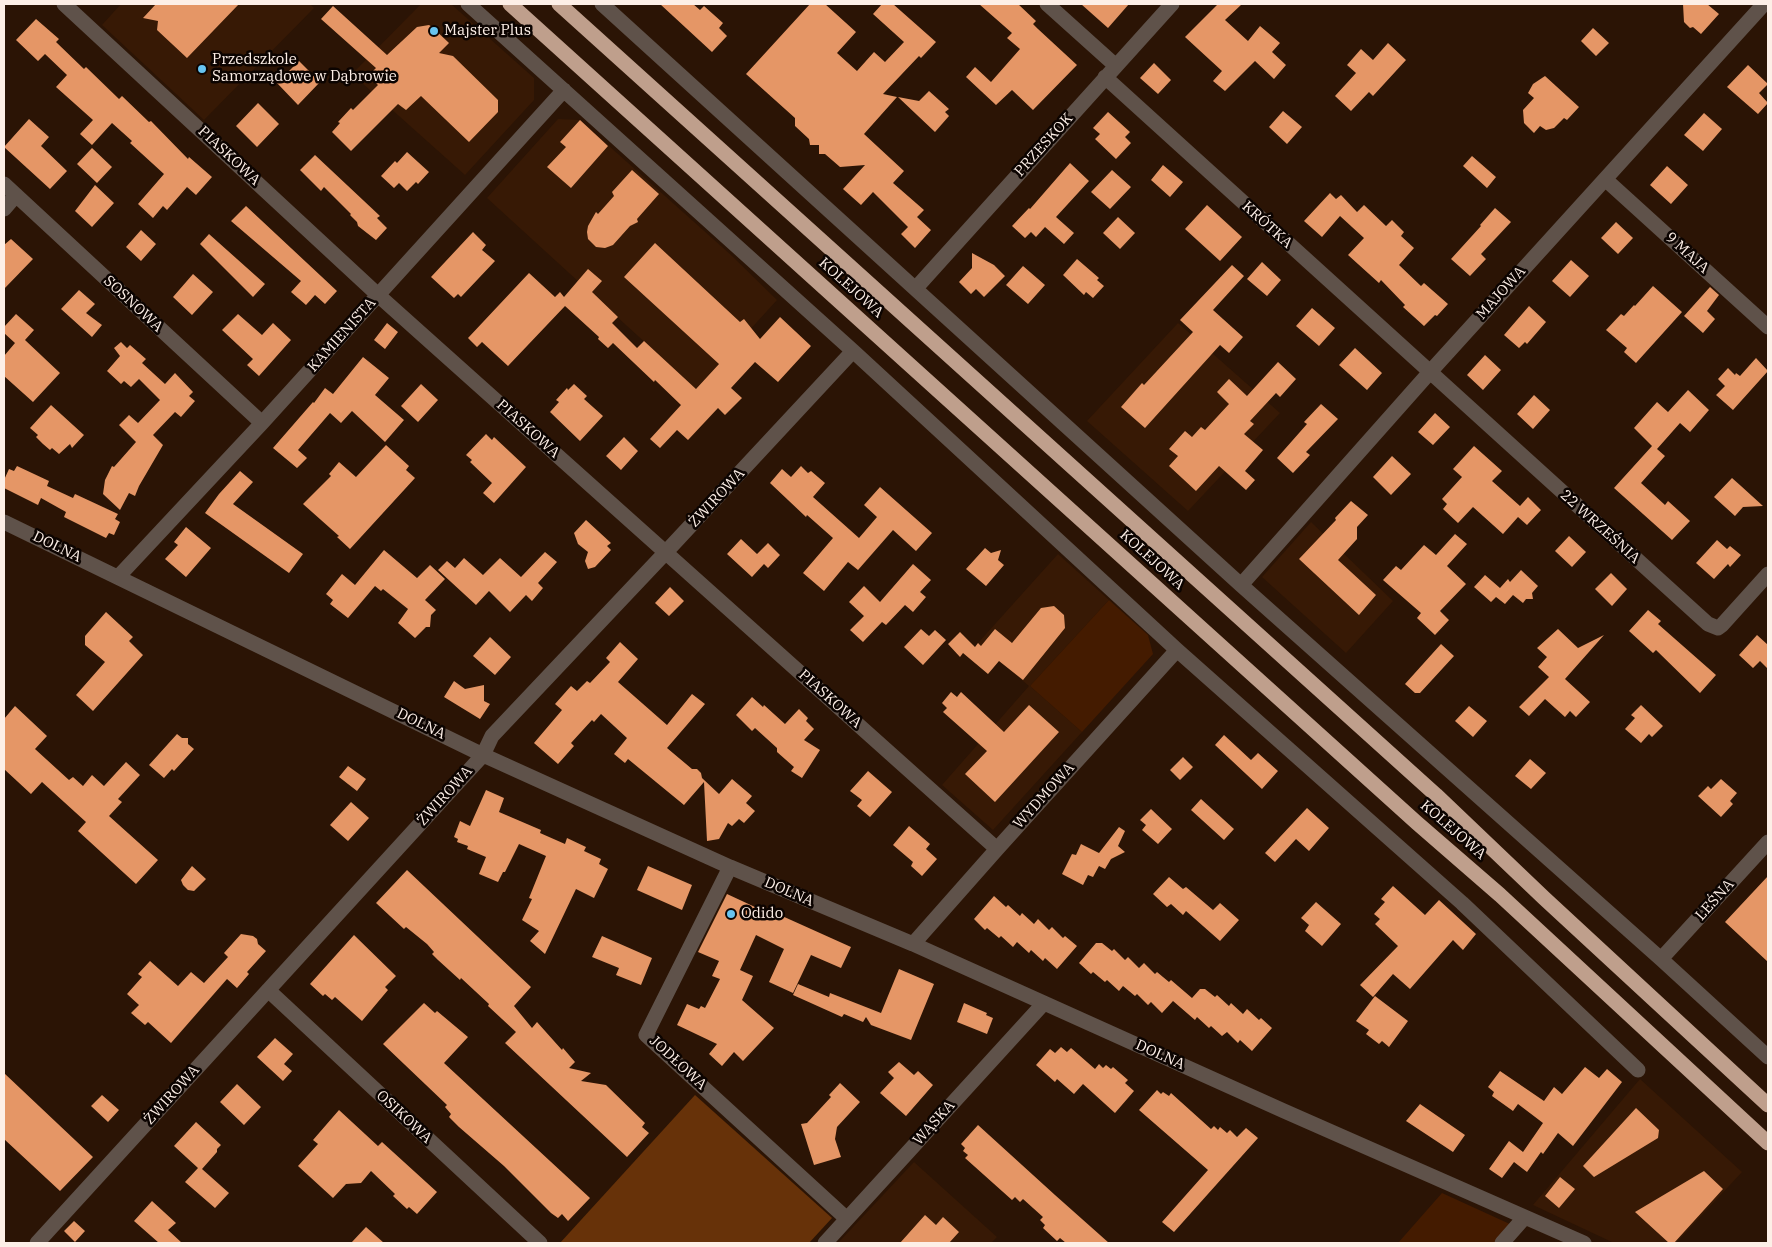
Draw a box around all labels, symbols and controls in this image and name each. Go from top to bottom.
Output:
place label: Majster Plus [444,22,531,40]
marker: Majster Plus [428,25,440,37]
place label: Przedszkole Samorządowe w Dąbrowie [212,51,397,86]
marker: Przedszkole Samorządowe w Dąbrowie [196,63,208,75]
street label: PRZESKOK [1011,110,1077,180]
street label: PIASKOWA [194,123,264,189]
street label: KRÓTKA [1238,198,1296,252]
street label: 9 MAJA [1661,229,1713,277]
street label: KOLEJOWA [815,254,887,322]
street label: MAJOWA [1472,263,1530,323]
street label: SOSNOWA [100,272,166,336]
street label: KAMIENISTA [304,294,380,376]
street label: PIASKOWA [493,396,563,462]
street label: ŻWIROWA [685,465,749,531]
street label: 22 WRZEŚNIA [1556,486,1644,568]
street label: KOLEJOWA [1116,526,1188,594]
street label: DOLNA [30,527,84,567]
street label: PIASKOWA [795,666,865,732]
street label: DOLNA [394,704,448,744]
street label: WYDMOWA [1010,759,1078,833]
street label: ŻWIROWA [414,762,476,830]
street label: KOLEJOWA [1416,797,1490,863]
street label: DOLNA [761,874,817,910]
street label: LEŚNA [1692,876,1738,924]
place label: Odido [741,905,783,923]
marker: Odido [725,908,737,920]
street label: JODŁOWA [646,1032,710,1094]
street label: DOLNA [1132,1036,1188,1074]
street label: ŻWIROWA [141,1061,203,1129]
street label: OSIKOWA [372,1087,436,1147]
street label: WĄSKA [909,1097,959,1149]

